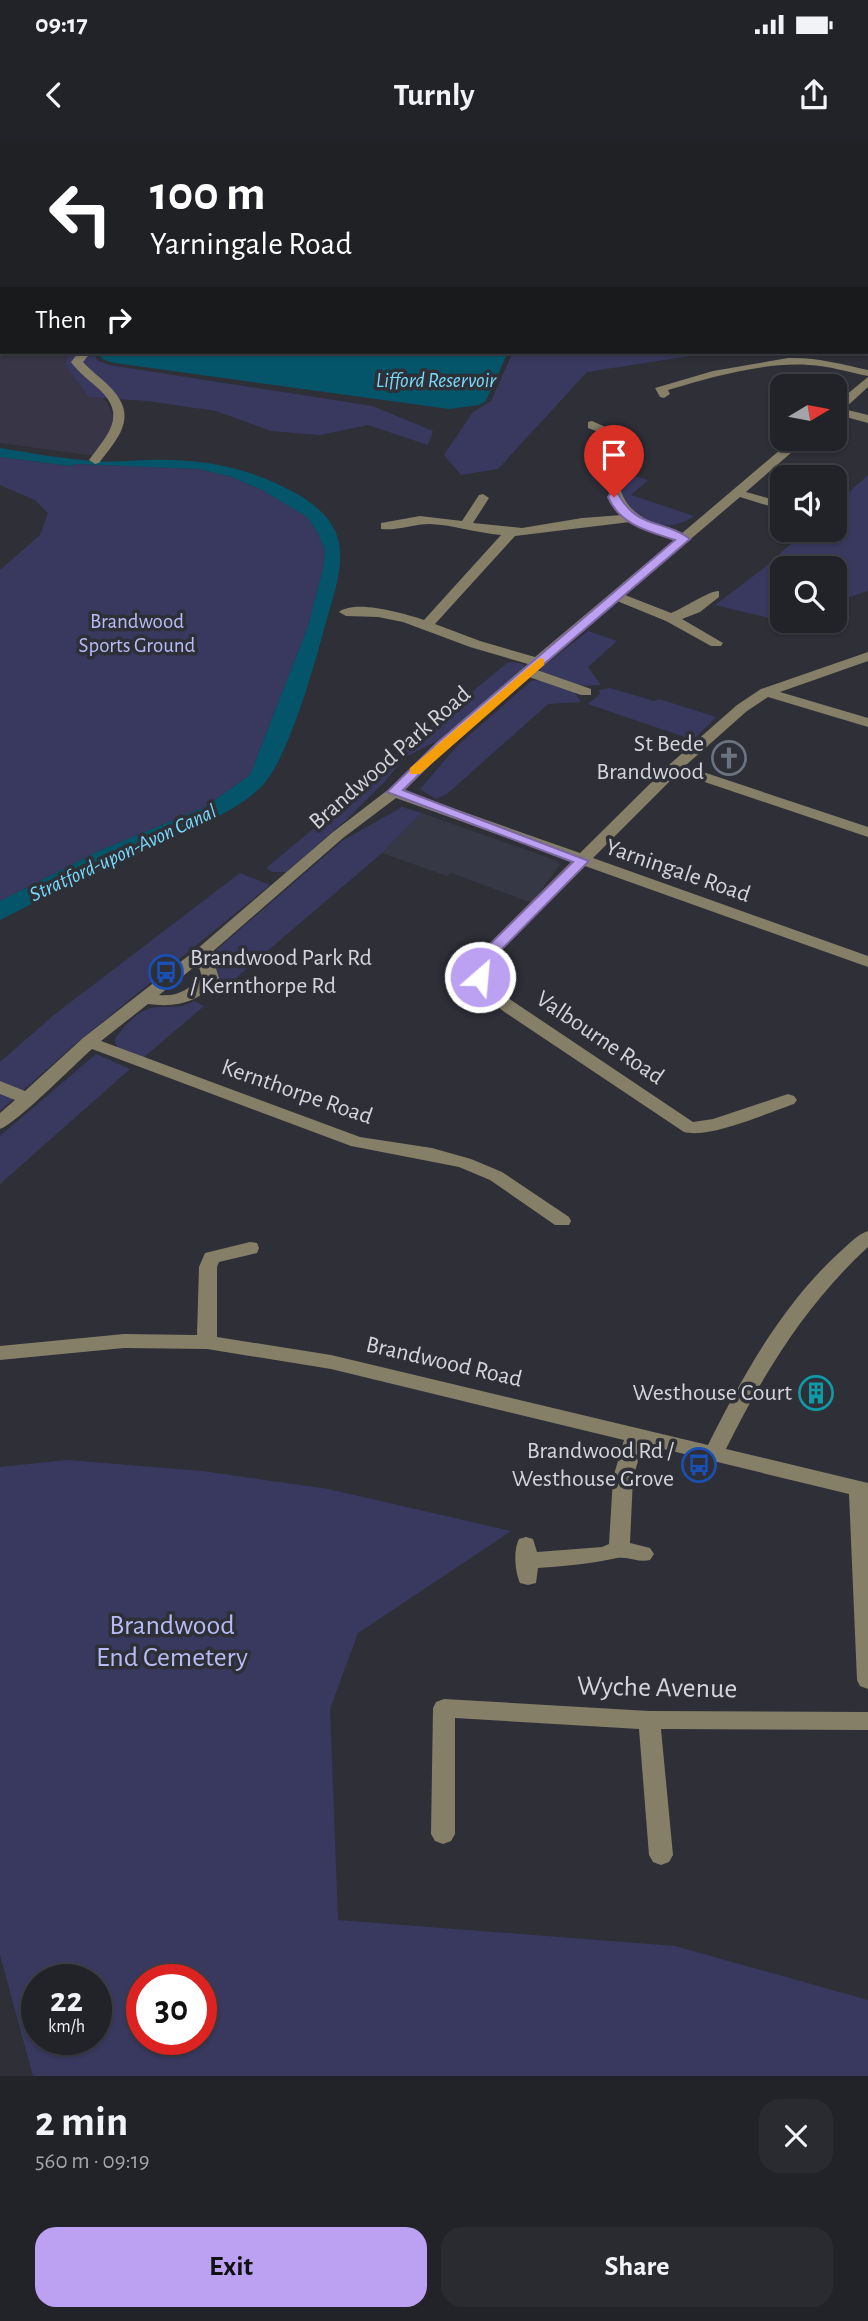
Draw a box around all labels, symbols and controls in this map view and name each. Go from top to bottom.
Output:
text: 09:17 [35,11,88,37]
icon: back [35,76,73,114]
icon: share [795,76,833,114]
text: Turnly [393,79,475,111]
icon: left [35,168,126,259]
text: 100 m [150,170,266,219]
text: Yarningale Road [150,228,352,260]
icon: right [100,301,138,339]
text: Then [35,307,86,333]
water label: Lifford Reservoir [376,370,497,391]
north arrow [770,374,847,452]
map controls [770,374,847,633]
pin [584,425,644,497]
icon: arrive [595,436,633,474]
button: sound [770,465,847,542]
button: search [770,556,847,633]
park label: Brandwood Sports Ground [79,611,196,656]
street label: Brandwood Park Road [305,682,475,834]
place label: St Bede Brandwood [596,732,704,784]
church icon: St Bede Brandwood [710,739,748,777]
water label: Stratford-upon-Avon Canal [26,801,220,906]
street label: Yarningale Road [602,835,754,907]
position arrow [443,940,517,1014]
place label: Brandwood Park Rd / Kernthorpe Rd [190,946,372,998]
bus stop icon: Brandwood Park Rd / Kernthorpe Rd [147,953,185,991]
street label: Valbourne Road [532,987,668,1089]
street label: Kernthorpe Road [218,1055,376,1129]
street label: Brandwood Road [364,1332,524,1392]
building icon: Westhouse Court [797,1374,835,1412]
place label: Westhouse Court [632,1381,792,1405]
place label: Brandwood Rd / Westhouse Grove [512,1439,674,1491]
bus stop icon: Brandwood Rd / Westhouse Grove [680,1446,718,1484]
park label: Brandwood End Cemetery [96,1612,248,1672]
street label: Wyche Avenue [577,1673,737,1703]
speed limit sign: 30 [126,1964,217,2055]
text: 22 [50,1983,83,2018]
text: km/h [48,2018,85,2036]
button: close [759,2099,833,2173]
text: 2 min [35,2101,128,2143]
text: 560 m · 09:19 [35,2150,150,2173]
button: Exit [35,2227,427,2307]
button: Share [441,2227,833,2307]

